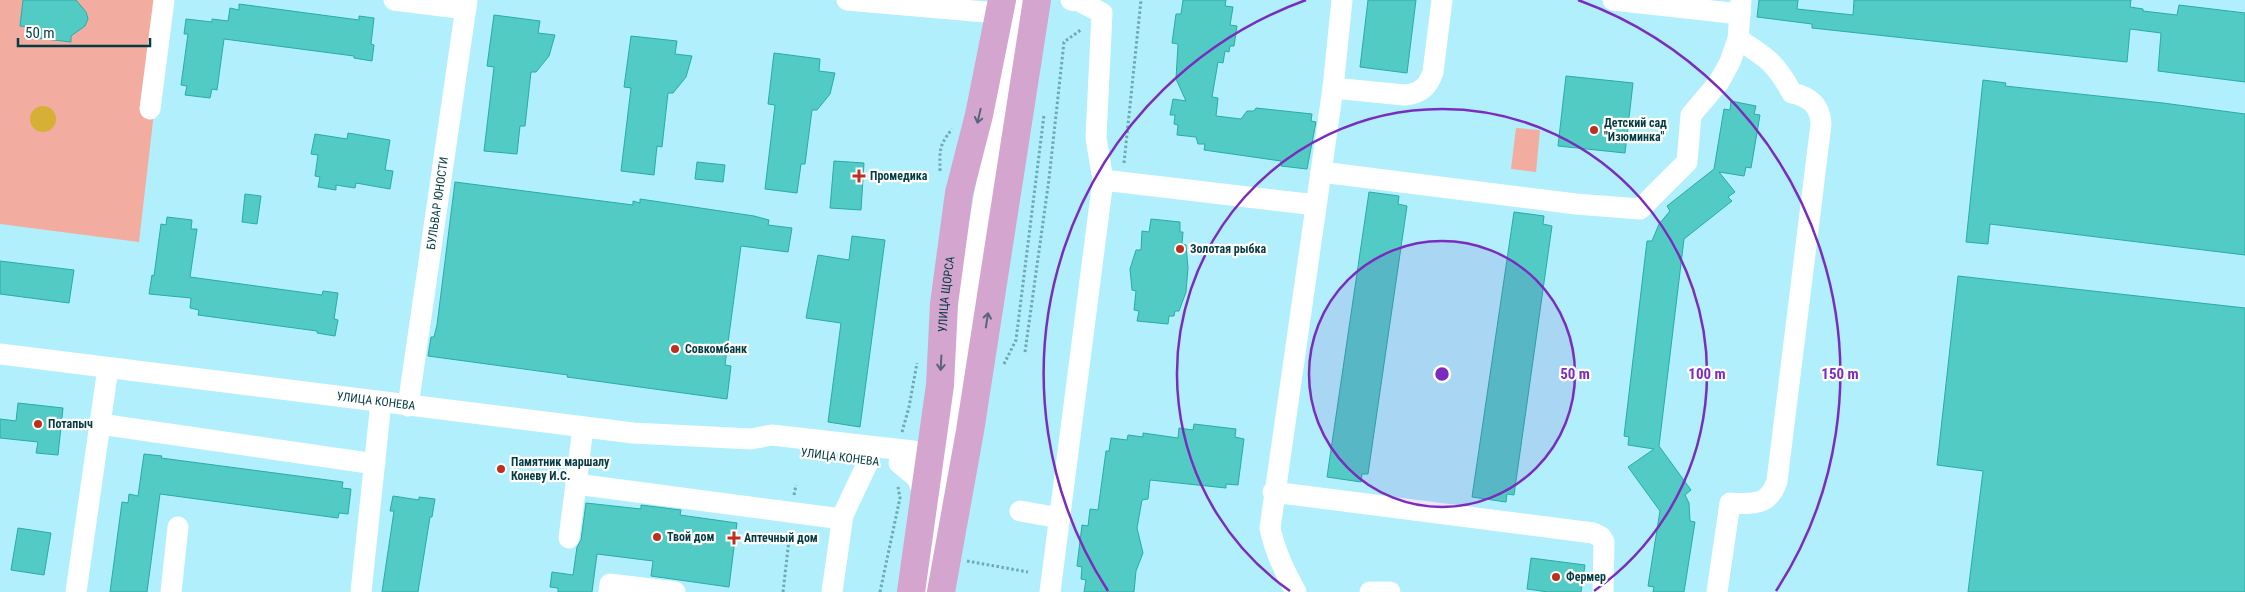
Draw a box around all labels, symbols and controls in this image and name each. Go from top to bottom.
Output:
scale bar [18,15,150,47]
text: 50 m [25,24,55,42]
one-way arrow [973,108,983,124]
place label: Детский сад "Изюминка" [1604,116,1667,144]
marker: Детский сад "Изюминка" [1588,124,1600,136]
street label: БУЛЬВАР ЮНОСТИ [424,156,451,251]
marker: Промедика [852,169,866,183]
place label: Промедика [870,169,928,183]
place label: Золотая рыбка [1190,242,1267,256]
marker: Золотая рыбка [1174,243,1186,255]
street label: УЛИЦА ЩОРСА [936,255,957,333]
one-way arrow [982,312,992,328]
place label: Совкомбанк [685,342,747,356]
marker: Совкомбанк [669,343,681,355]
one-way arrow [937,355,946,371]
centre of rings [1433,365,1451,383]
text: 50 m [1560,365,1590,383]
text: 100 m [1688,365,1726,383]
text: 150 m [1821,365,1859,383]
street label: УЛИЦА КОНЕВА [336,389,416,413]
place label: Потапыч [48,417,93,431]
marker: Потапыч [32,418,44,430]
street label: УЛИЦА КОНЕВА [800,445,880,469]
place label: Памятник маршалу Коневу И.С. [511,455,610,483]
marker: Памятник маршалу Коневу И.С. [495,463,507,475]
place label: Твой дом [667,530,714,544]
marker: Твой дом [651,531,663,543]
place label: Аптечный дом [744,531,818,545]
marker: Аптечный дом [728,532,740,544]
place label: Фермер [1566,570,1606,584]
marker: Фермер [1550,571,1562,583]

